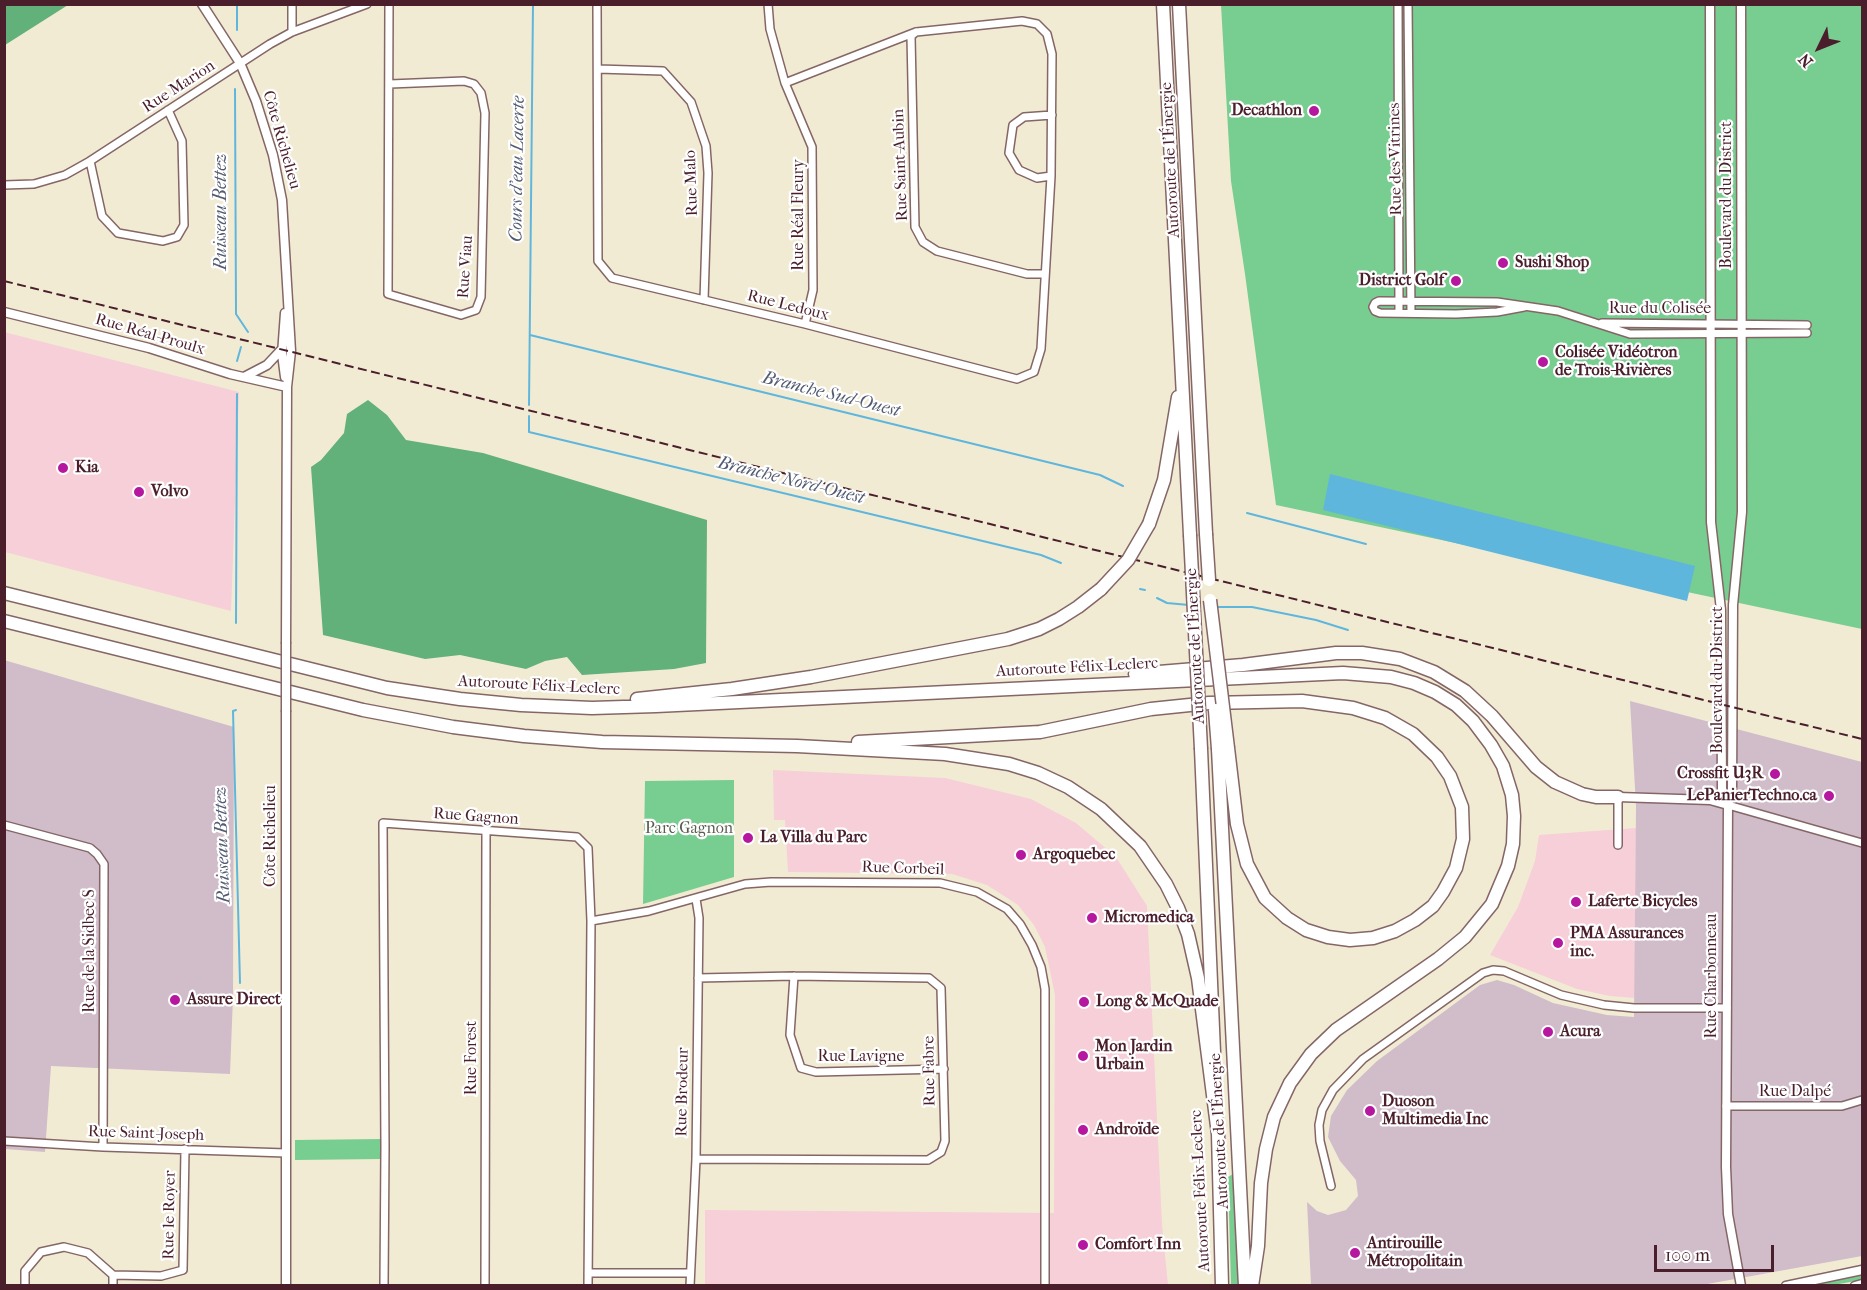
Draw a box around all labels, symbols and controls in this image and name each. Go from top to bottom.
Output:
north arrow [1789,18,1849,78]
text: N [1794,50,1817,72]
street label: Rue Marion [139,57,219,117]
street label: Autoroute de l'Énergie [1157,81,1185,239]
street label: Côte Richelieu [258,88,304,192]
water label: Cours d'eau Lacerte [506,96,530,242]
place label: Decathlon [1231,101,1302,121]
street label: Rue des Vitrines [1385,102,1407,216]
marker: Decathlon [1307,104,1321,118]
street label: Rue Saint-Aubin [889,108,913,222]
street label: Boulevard du District [1717,121,1737,269]
street label: Rue Malo [681,150,703,216]
water label: Ruisseau Bettez [211,154,233,270]
street label: Rue Réal Fleury [789,159,809,271]
street label: Rue Viau [454,235,478,299]
place label: Sushi Shop [1515,253,1589,273]
marker: Sushi Shop [1496,256,1510,270]
place label: District Golf [1359,271,1444,291]
marker: District Golf [1449,274,1463,288]
street label: Rue Ledoux [745,287,831,325]
street label: Rue du Colisée [1609,299,1711,319]
street label: Rue Réal-Proulx [93,310,207,360]
place label: Colisée Vidéotron de Trois-Rivières [1555,343,1677,381]
marker: Colisée Vidéotron de Trois-Rivières [1536,355,1550,369]
water label: Branche Sud-Ouest [760,367,902,423]
water label: Branche Nord-Ouest [715,452,867,510]
place label: Kia [75,458,99,478]
marker: Kia [56,461,70,475]
place label: Volvo [151,482,188,502]
marker: Volvo [132,485,146,499]
street label: Autoroute de l'Énergie [1182,567,1210,725]
street label: Boulevard du District [1708,606,1728,754]
street label: Autoroute Félix-Leclerc [995,654,1159,682]
street label: Autoroute Félix-Leclerc [457,672,621,700]
place label: Crossfit U3R [1677,764,1763,784]
marker: Crossfit U3R [1768,767,1782,781]
street label: Côte Richelieu [261,785,281,887]
water label: Ruisseau Bettez [210,786,236,904]
place label: LePanierTechno.ca [1687,786,1817,806]
marker: LePanierTechno.ca [1822,789,1836,803]
street label: Rue Gagnon [433,804,519,830]
park label: Parc Gagnon [645,819,733,839]
place label: La Villa du Parc [760,828,867,848]
marker: La Villa du Parc [741,831,755,845]
place label: Argoquebec [1033,845,1115,865]
marker: Argoquebec [1014,848,1028,862]
street label: Rue Corbeil [861,858,945,880]
street label: Rue de la Sidbec S [80,889,100,1013]
place label: Laferte Bicycles [1588,892,1697,912]
marker: Laferte Bicycles [1569,895,1583,909]
place label: Micromedica [1104,908,1194,928]
marker: Micromedica [1085,911,1099,925]
street label: Rue Charbonneau [1702,914,1722,1038]
place label: PMA Assurances inc. [1570,924,1684,962]
marker: PMA Assurances inc. [1551,936,1565,950]
place label: Assure Direct [187,990,281,1010]
place label: Long & McQuade [1096,992,1219,1012]
marker: Assure Direct [168,993,182,1007]
marker: Long & McQuade [1077,995,1091,1009]
street label: Rue Forest [462,1021,482,1095]
place label: Acura [1560,1022,1601,1042]
marker: Acura [1541,1025,1555,1039]
street label: Rue Fabre [920,1036,940,1106]
place label: Mon Jardin Urbain [1095,1037,1173,1075]
street label: Rue Brodeur [673,1047,693,1137]
street label: Rue Lavigne [818,1047,904,1067]
marker: Mon Jardin Urbain [1076,1049,1090,1063]
street label: Autoroute de l'Énergie [1206,1052,1234,1210]
street label: Rue Dalpé [1759,1082,1831,1102]
place label: Duoson Multimedia Inc [1382,1092,1488,1130]
marker: Duoson Multimedia Inc [1363,1104,1377,1118]
street label: Autoroute Félix-Leclerc [1187,1109,1215,1273]
place label: Androïde [1095,1120,1159,1140]
street label: Rue Saint-Joseph [88,1122,204,1146]
marker: Androïde [1076,1123,1090,1137]
street label: Rue le Royer [160,1170,180,1260]
scale bar [1657,1233,1777,1271]
place label: Antirouille Métropolitain [1367,1234,1463,1272]
place label: Comfort Inn [1095,1235,1181,1255]
marker: Comfort Inn [1076,1238,1090,1252]
text: 100 m [1665,1245,1710,1266]
marker: Antirouille Métropolitain [1348,1246,1362,1260]

